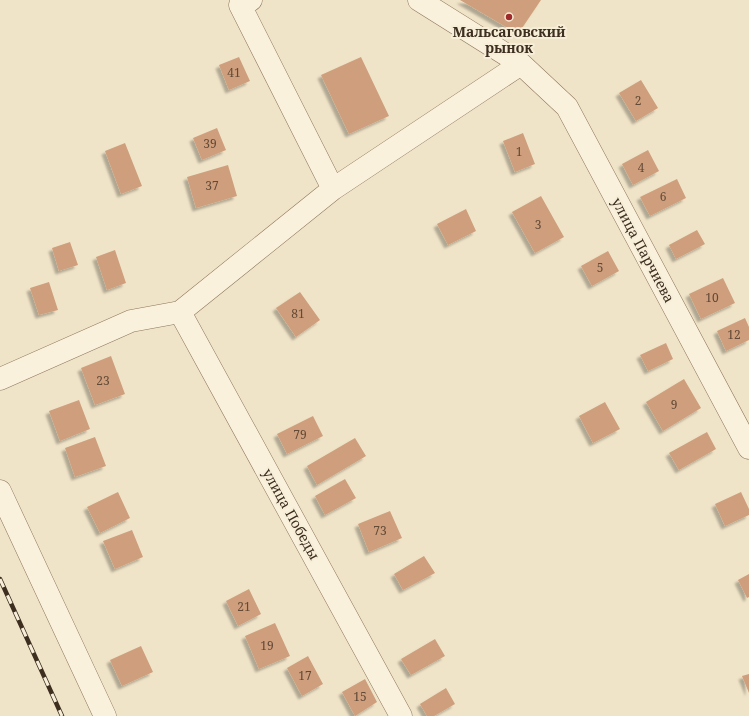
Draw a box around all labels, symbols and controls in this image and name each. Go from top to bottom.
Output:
marker: Мальсаговский рынок [504,12,514,22]
place label: Мальсаговский рынок [452,22,566,57]
house number: 41 [227,64,241,81]
house number: 2 [635,92,641,109]
house number: 39 [203,135,217,152]
house number: 1 [516,143,522,160]
house number: 4 [638,159,645,176]
house number: 37 [205,177,219,194]
house number: 6 [660,188,667,205]
street label: улица Парчиева [608,194,679,306]
house number: 3 [535,216,542,233]
house number: 5 [597,259,603,276]
house number: 10 [705,289,719,306]
house number: 81 [291,305,305,322]
house number: 12 [727,326,741,343]
house number: 23 [96,372,110,389]
house number: 9 [671,396,677,413]
house number: 79 [293,426,307,443]
street label: улица Победы [258,465,324,563]
house number: 73 [373,522,387,539]
house number: 21 [237,598,251,615]
house number: 19 [260,637,274,654]
house number: 17 [298,667,312,684]
house number: 15 [353,688,367,705]

